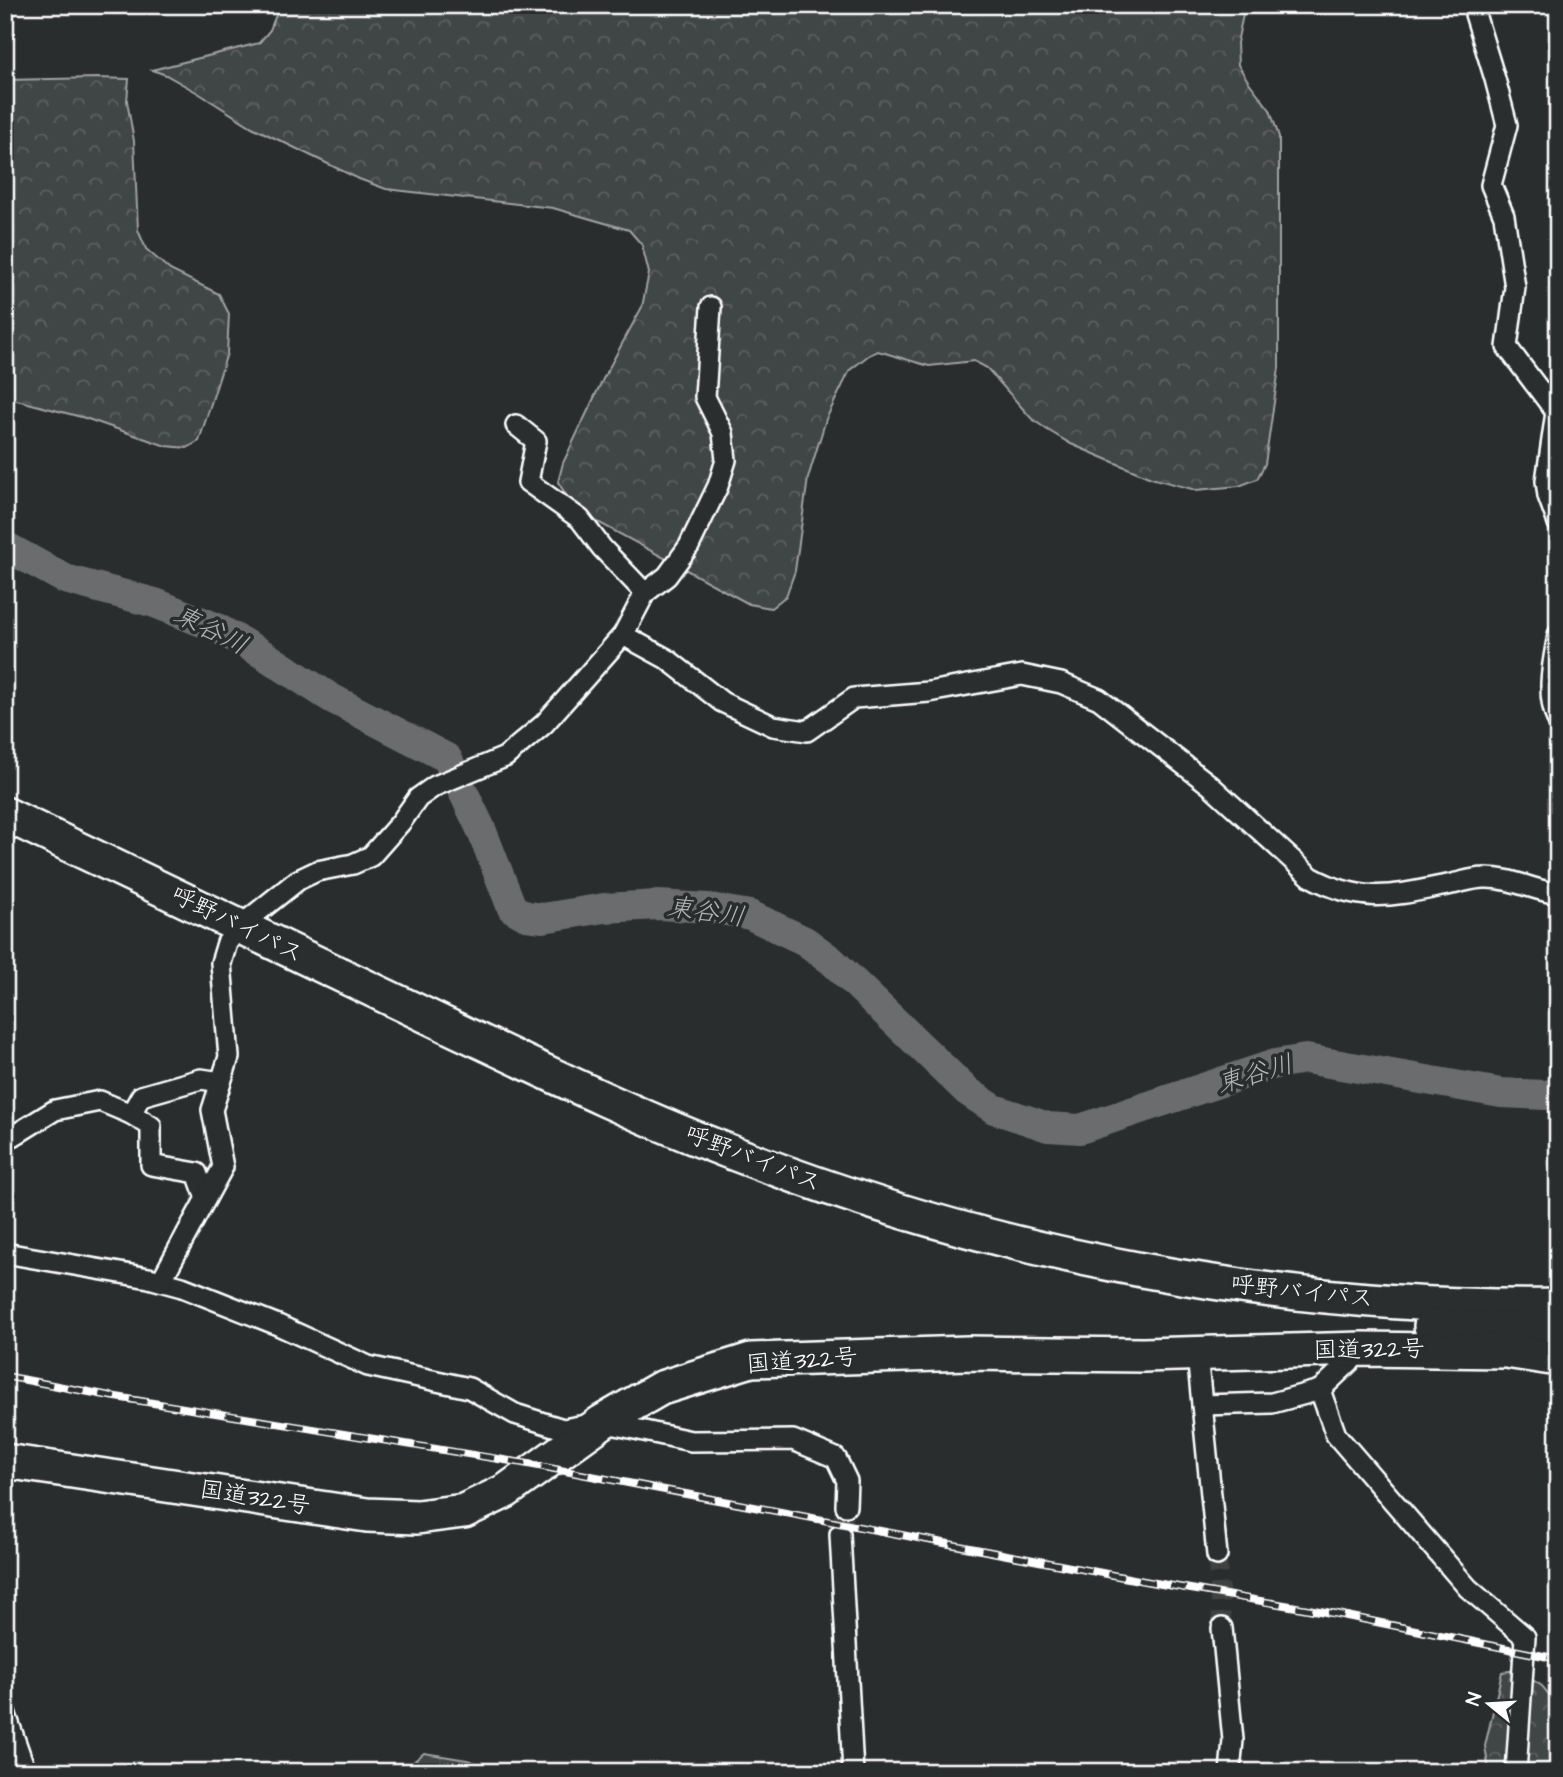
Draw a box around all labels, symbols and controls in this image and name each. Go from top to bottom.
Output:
water label: 東谷川 [168,596,254,664]
street label: 呼野バイパス [165,878,309,972]
water label: 東谷川 [665,889,747,935]
water label: 東谷川 [1213,1046,1297,1102]
street label: 呼野バイパス [680,1117,826,1201]
street label: 呼野バイパス [1229,1268,1375,1316]
street label: 国道322号 [1313,1332,1425,1368]
street label: 国道322号 [745,1340,859,1382]
street label: 国道322号 [197,1472,313,1524]
north arrow [1454,1668,1524,1738]
text: N [1460,1689,1489,1709]

